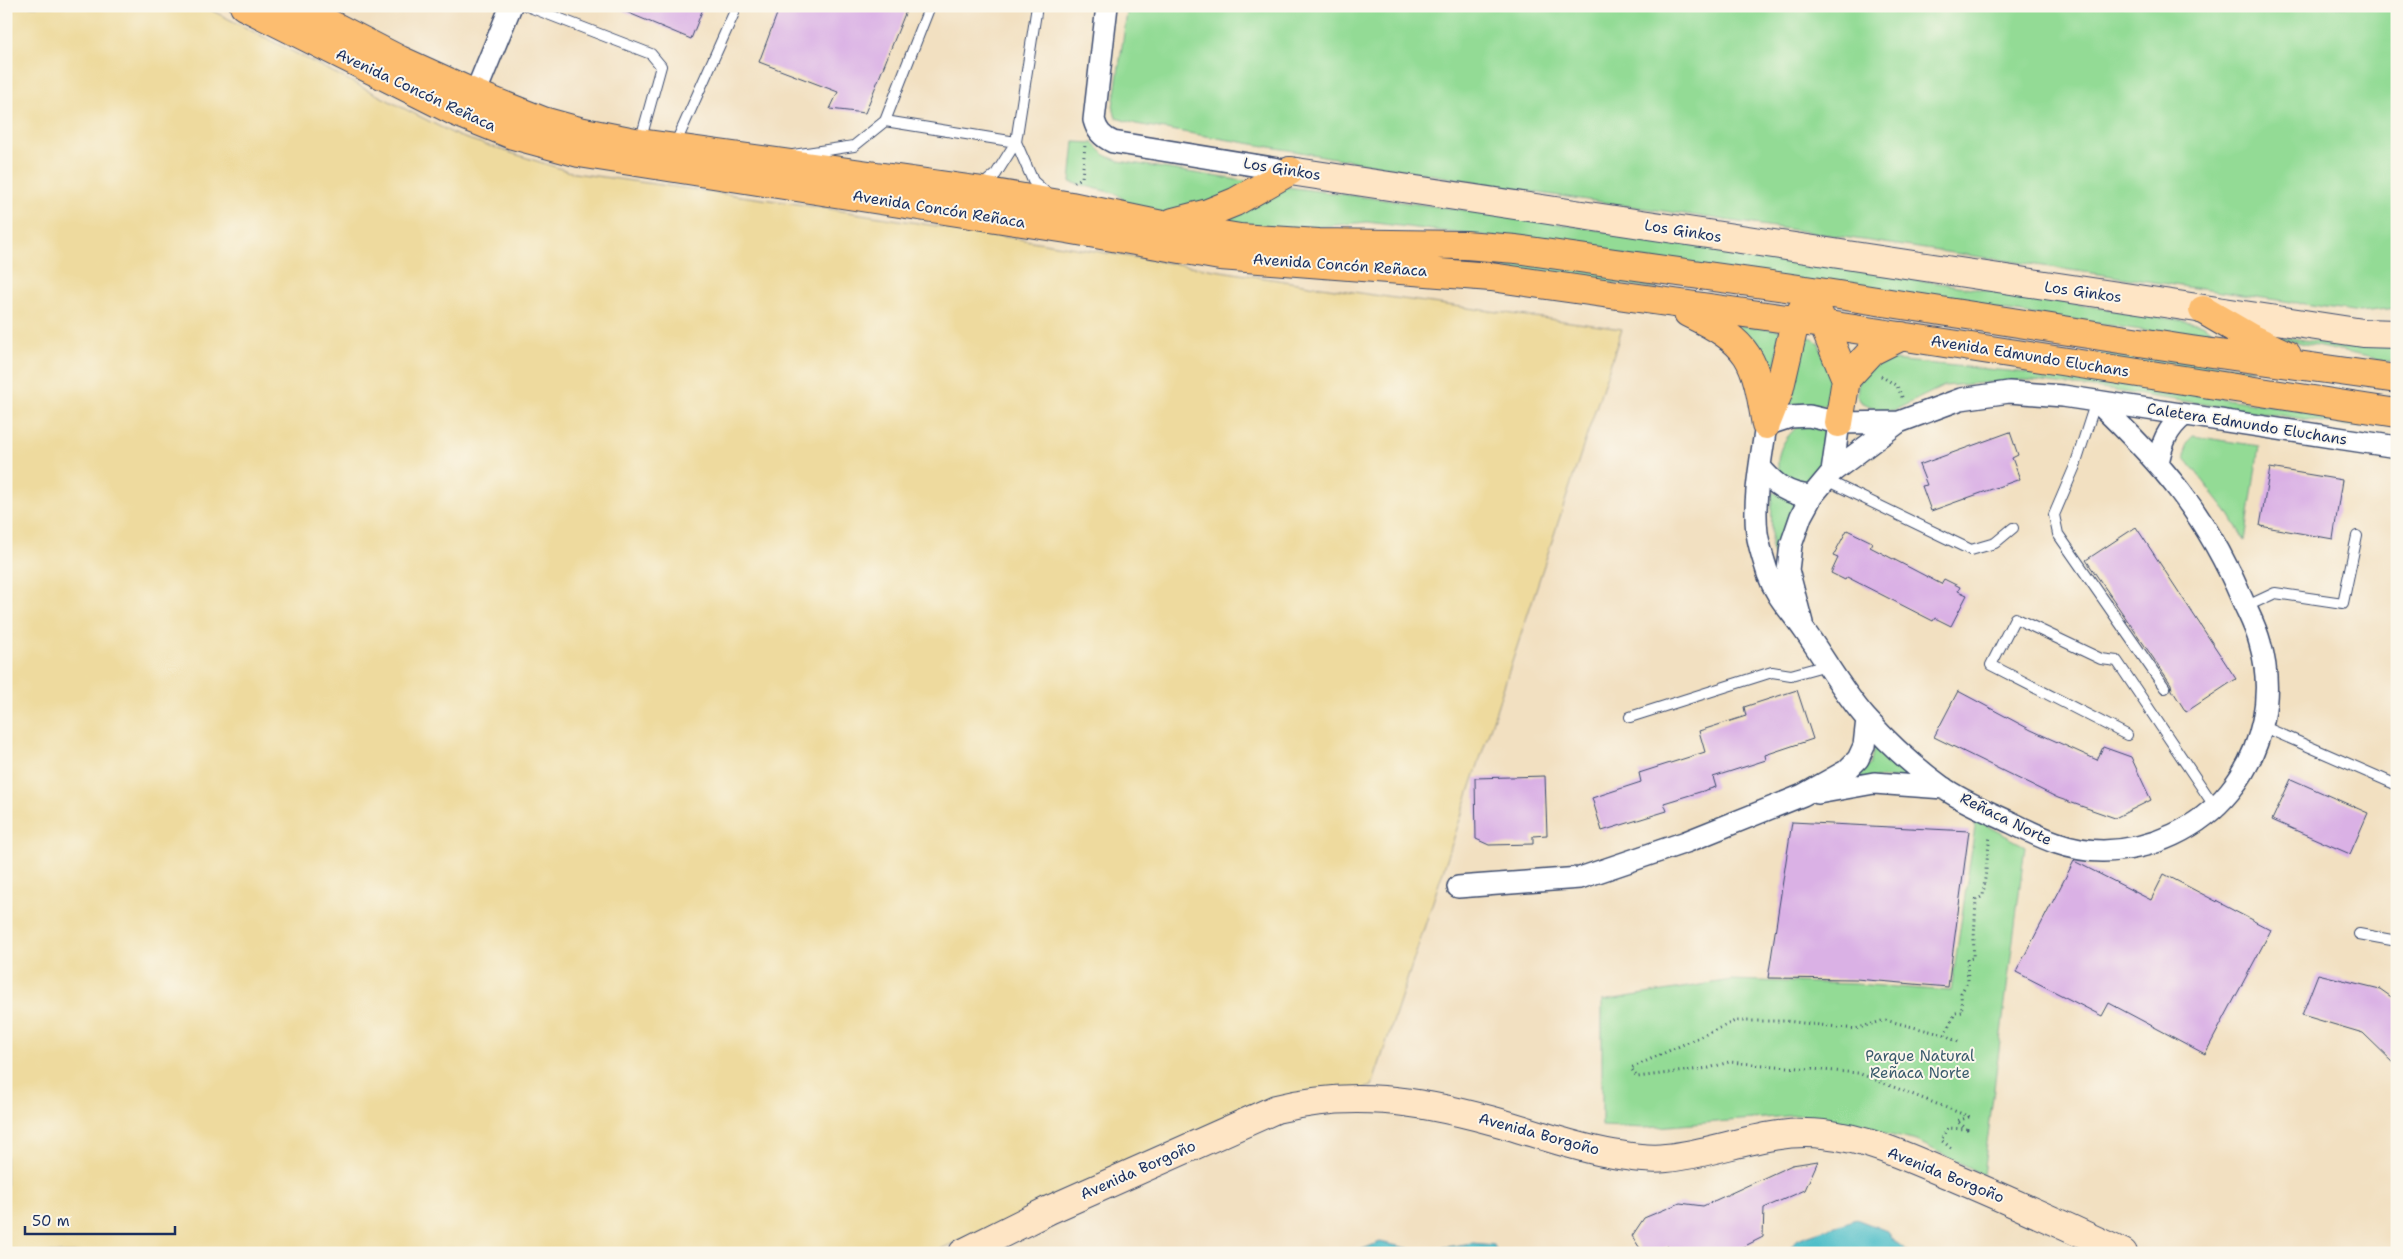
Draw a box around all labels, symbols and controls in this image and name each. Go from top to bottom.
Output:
street label: Avenida Concón Reñaca [333,44,500,136]
street label: Los Ginkos [1242,153,1322,185]
street label: Avenida Concón Reñaca [851,185,1028,233]
street label: Los Ginkos [1643,215,1723,247]
street label: Avenida Concón Reñaca [1252,249,1429,281]
street label: Los Ginkos [2043,277,2123,307]
street label: Avenida Edmundo Eluchans [1929,330,2131,382]
street label: Caletera Edmundo Eluchans [2145,398,2349,450]
street label: Reñaca Norte [1957,788,2055,850]
park label: Parque Natural Reñaca Norte [1865,1046,1975,1083]
street label: Avenida Borgoño [1476,1108,1602,1160]
street label: Avenida Borgoño [1077,1136,1199,1204]
street label: Avenida Borgoño [1885,1142,2007,1208]
scale bar [25,1204,175,1236]
text: 50 m [32,1211,70,1231]

